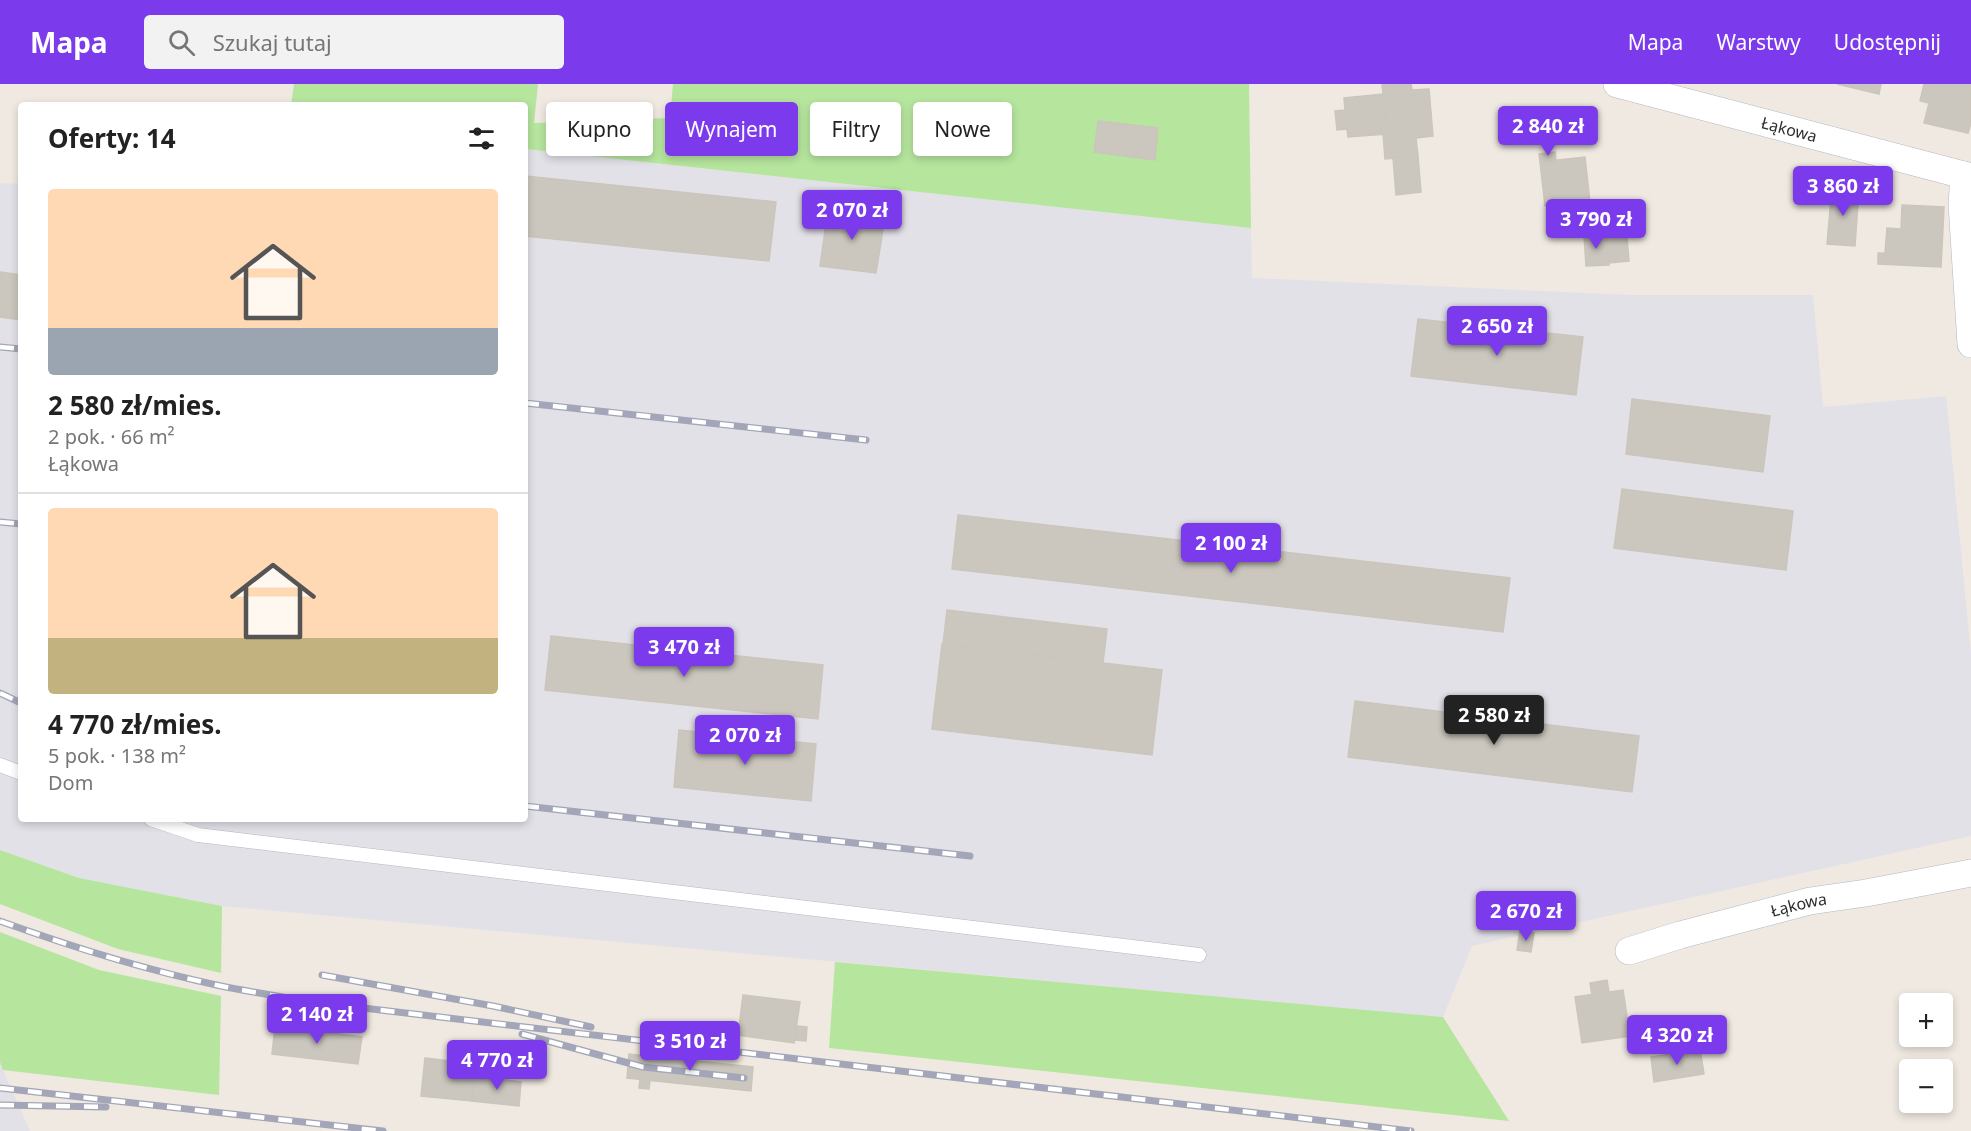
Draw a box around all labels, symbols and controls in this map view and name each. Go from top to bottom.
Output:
search box [144,15,564,69]
text: Mapa [30,23,108,61]
icon: search [165,26,198,59]
text: Szukaj tutaj [213,27,332,57]
text: Mapa [1628,28,1683,56]
text: Warstwy [1716,28,1801,56]
text: Udostępnij [1834,28,1941,56]
chip: Kupno [546,102,653,156]
chip: Wynajem [665,102,798,156]
chip: Filtry [810,102,901,156]
chip: Nowe [913,102,1012,156]
pin: 2 840 zł [1486,106,1610,157]
street label: Łąkowa [1759,111,1819,147]
text: 2 840 zł [1512,112,1584,139]
text: Oferty: 14 [48,120,176,156]
icon: filters [465,122,498,155]
pin: 3 860 zł [1781,166,1905,217]
text: 3 860 zł [1807,172,1879,199]
pin: 2 070 zł [790,190,914,241]
text: 2 070 zł [816,196,888,223]
pin: 3 790 zł [1534,199,1658,250]
text: 3 790 zł [1560,205,1632,232]
icon: home [219,228,327,336]
pin: 2 650 zł [1435,306,1559,357]
text: 2 650 zł [1461,312,1533,339]
text: 2 580 zł/mies. [48,387,222,423]
text: 2 pok. · 66 m² [48,423,175,450]
text: Łąkowa [48,450,119,477]
pin: 2 100 zł [1169,523,1293,574]
text: 2 100 zł [1195,529,1267,556]
icon: home [219,547,327,655]
pin: 3 470 zł [622,627,746,678]
text: 3 470 zł [648,633,720,660]
pin: 2 580 zł [1432,695,1556,746]
text: 2 580 zł [1458,701,1530,728]
text: 4 770 zł/mies. [48,706,222,742]
pin: 2 070 zł [683,715,807,766]
text: 2 070 zł [709,721,781,748]
text: 5 pok. · 138 m² [48,742,186,769]
text: Dom [48,769,93,796]
street label: Łąkowa [1768,888,1828,922]
pin: 2 670 zł [1464,891,1588,942]
text: 2 670 zł [1490,897,1562,924]
map controls [1899,993,1953,1113]
button: + [1899,993,1953,1047]
pin: 2 140 zł [255,994,379,1045]
text: 2 140 zł [281,1000,353,1027]
pin: 4 320 zł [1615,1015,1739,1066]
pin: 3 510 zł [628,1021,752,1072]
text: 4 320 zł [1641,1021,1713,1048]
text: 3 510 zł [654,1027,726,1054]
pin: 4 770 zł [435,1040,559,1091]
text: 4 770 zł [461,1046,533,1073]
button: − [1899,1059,1953,1113]

